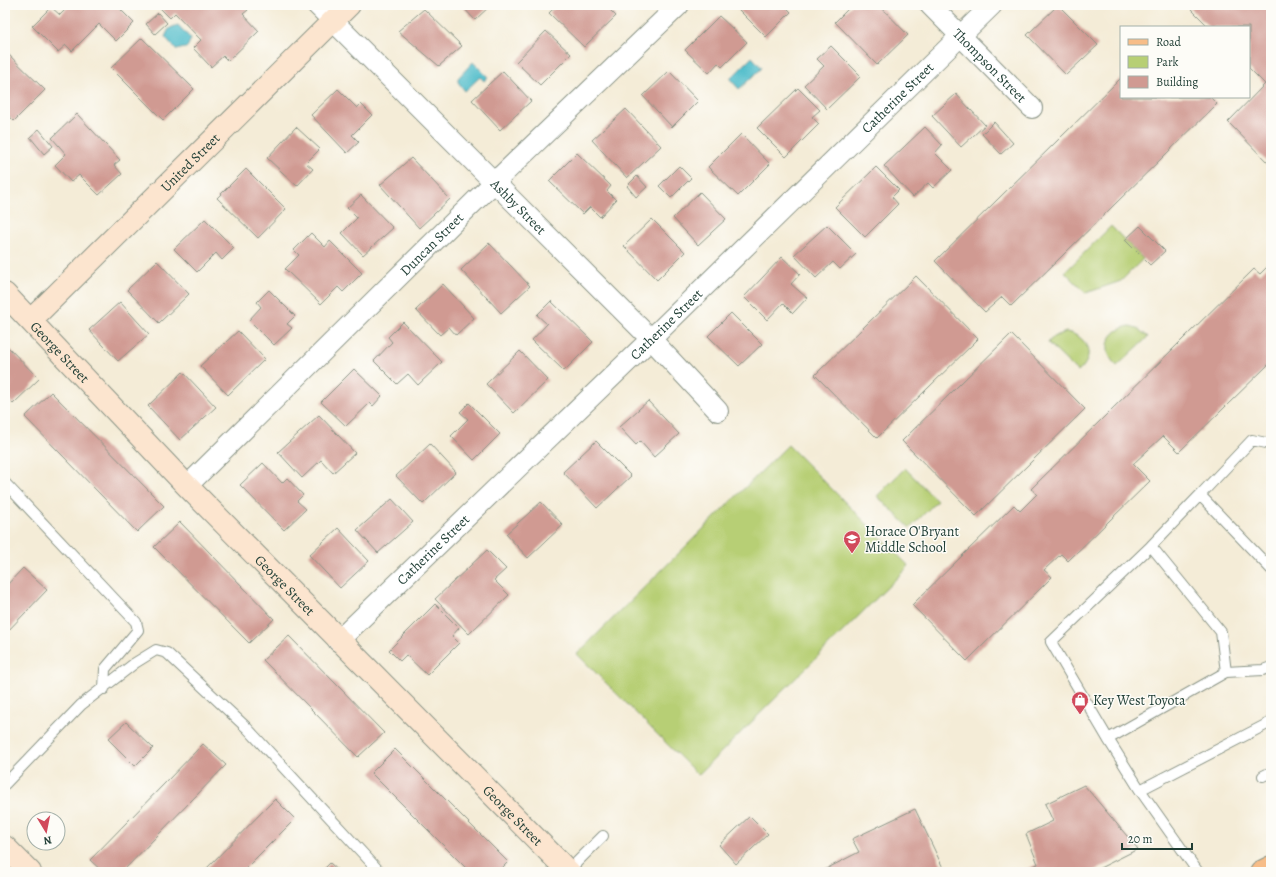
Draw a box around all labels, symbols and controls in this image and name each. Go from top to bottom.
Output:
street label: Thompson Street [948,24,1031,107]
legend [1120,26,1250,98]
text: Road [1156,34,1182,50]
text: Park [1156,54,1179,70]
street label: Catherine Street [858,58,938,138]
text: Building [1156,74,1198,90]
street label: United Street [157,129,225,196]
street label: Ashby Street [485,174,551,239]
street label: Duncan Street [396,208,468,280]
street label: Catherine Street [626,285,707,364]
street label: George Street [26,317,94,388]
street label: Catherine Street [393,510,474,589]
place label: Horace O'Bryant Middle School [865,522,960,557]
school or university icon: Horace O'Bryant Middle School [842,529,862,554]
street label: George Street [250,551,319,620]
shop icon: Key West Toyota [1070,690,1090,715]
place label: Key West Toyota [1093,691,1186,710]
street label: George Street [478,781,547,851]
north arrow [26,811,66,851]
scale bar [1122,825,1192,851]
text: 20 m [1128,831,1152,847]
text: N [42,832,53,848]

